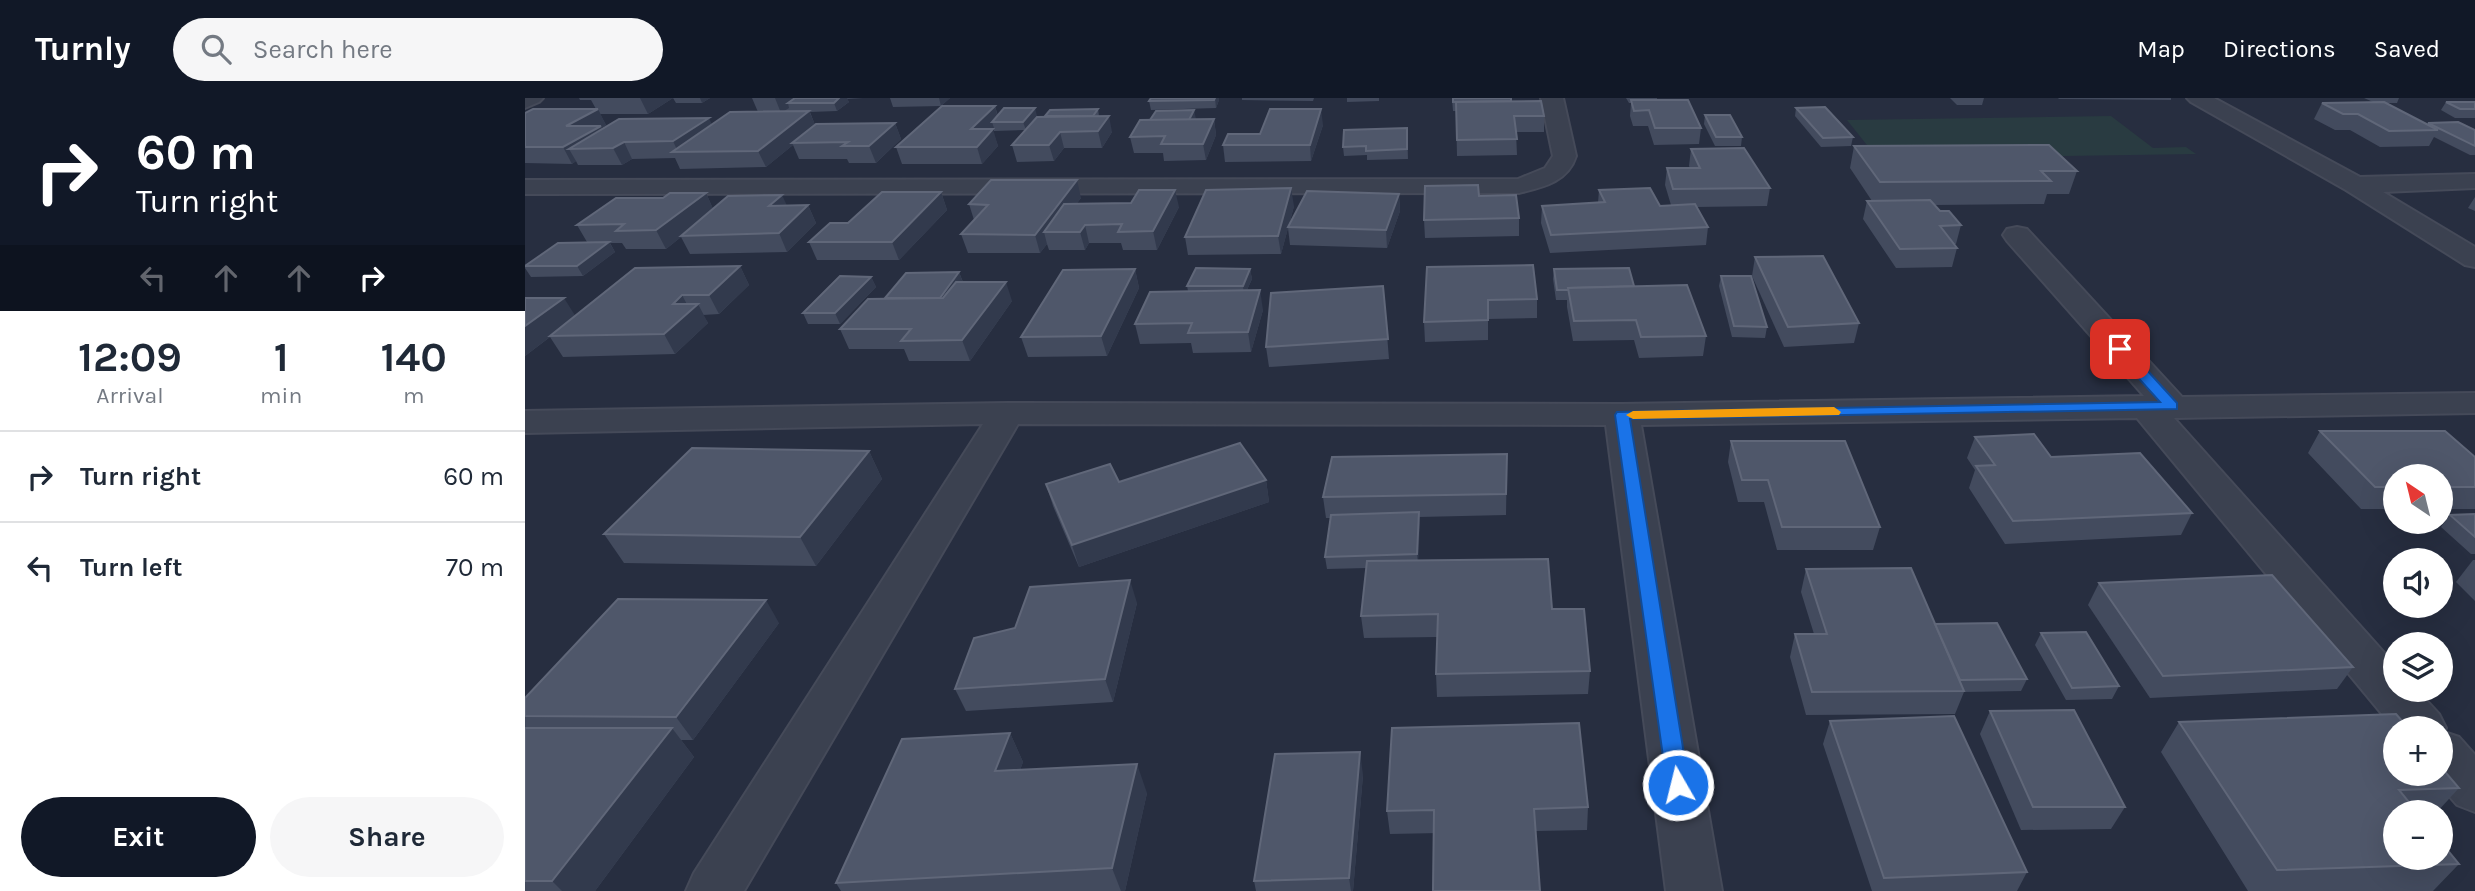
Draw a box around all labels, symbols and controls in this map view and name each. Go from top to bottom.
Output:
search box [173,18,663,81]
text: Turnly [35,30,131,68]
icon: search [197,30,235,68]
text: Search here [253,34,393,65]
text: Map [2137,35,2185,63]
text: Directions [2223,35,2336,63]
text: Saved [2374,35,2440,63]
text: 60 m [136,124,256,181]
icon: right [21,126,112,217]
text: Turn right [136,183,278,220]
icon: left [134,259,172,297]
icon: ahead [207,259,245,297]
icon: ahead [280,259,318,297]
icon: right [353,259,391,297]
pin [2090,319,2150,379]
icon: arrive [2101,330,2139,368]
text: 12:09 [78,332,182,382]
text: 1 [274,332,289,382]
text: 140 [380,332,447,382]
text: Arrival [96,382,164,409]
text: min [260,382,302,409]
text: m [403,382,424,409]
icon: right [21,458,59,496]
text: Turn right [80,461,201,492]
text: 60 m [443,461,504,492]
north arrow [2383,464,2453,534]
map controls [2383,464,2453,870]
button: sound [2383,548,2453,618]
icon: left [21,549,59,587]
text: Turn left [80,552,182,583]
text: 70 m [446,552,504,583]
button: layers [2383,632,2453,702]
button: + [2383,716,2453,786]
position arrow [1641,748,1715,822]
button: Exit [21,797,256,877]
button: Share [270,797,504,877]
button: − [2383,800,2453,870]

